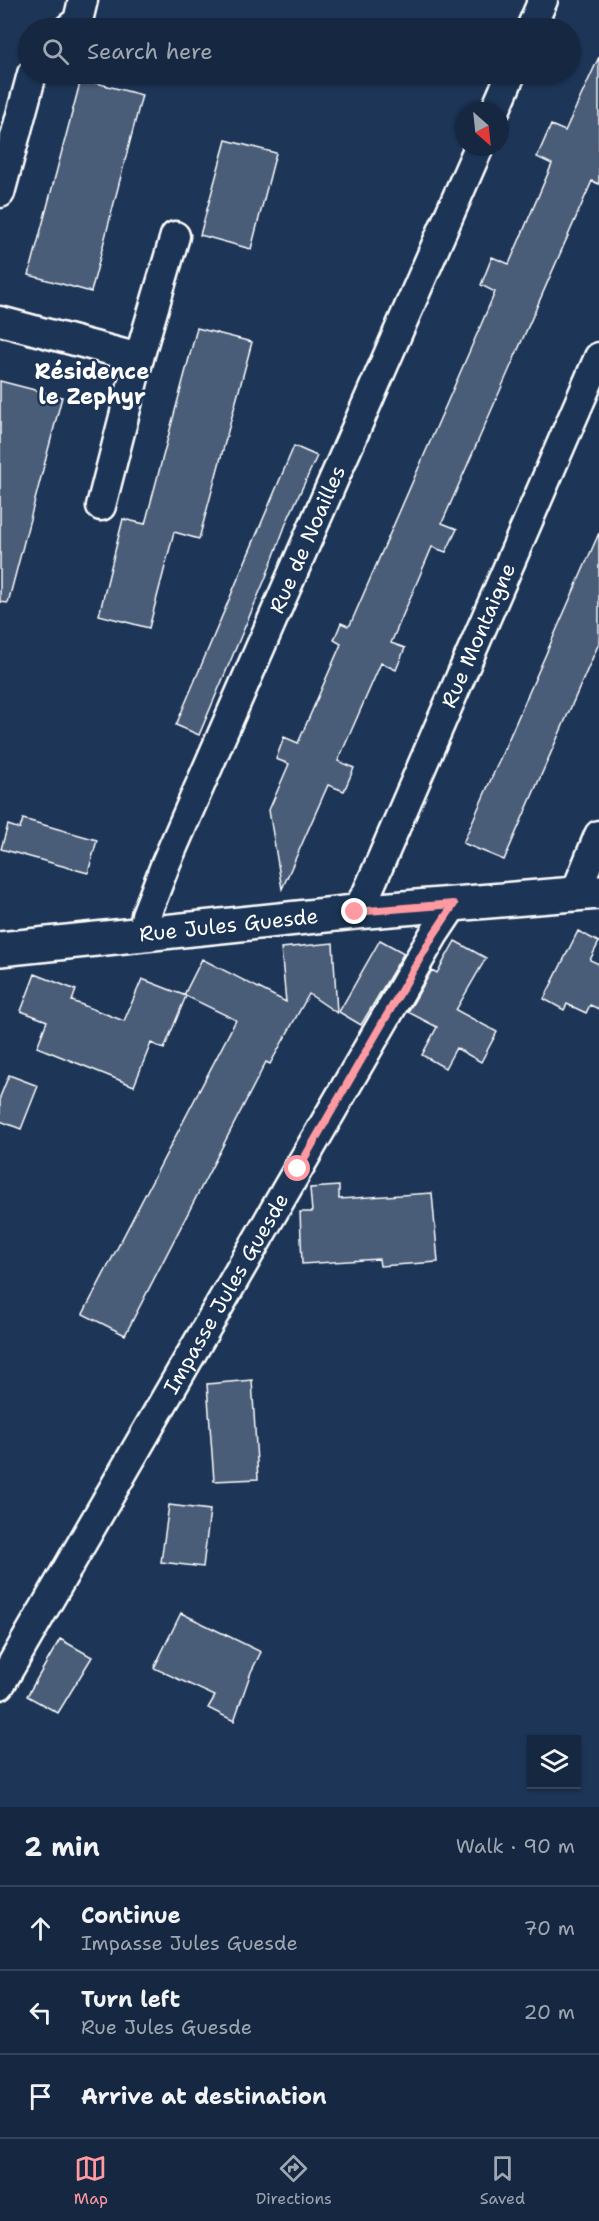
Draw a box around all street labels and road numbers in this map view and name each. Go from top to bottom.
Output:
street label: Rue de Noailles [263,461,352,618]
street label: Rue Montaigne [435,559,522,712]
street label: Rue Jules Guesde [138,902,320,948]
street label: Impasse Jules Guesde [157,1188,295,1399]

